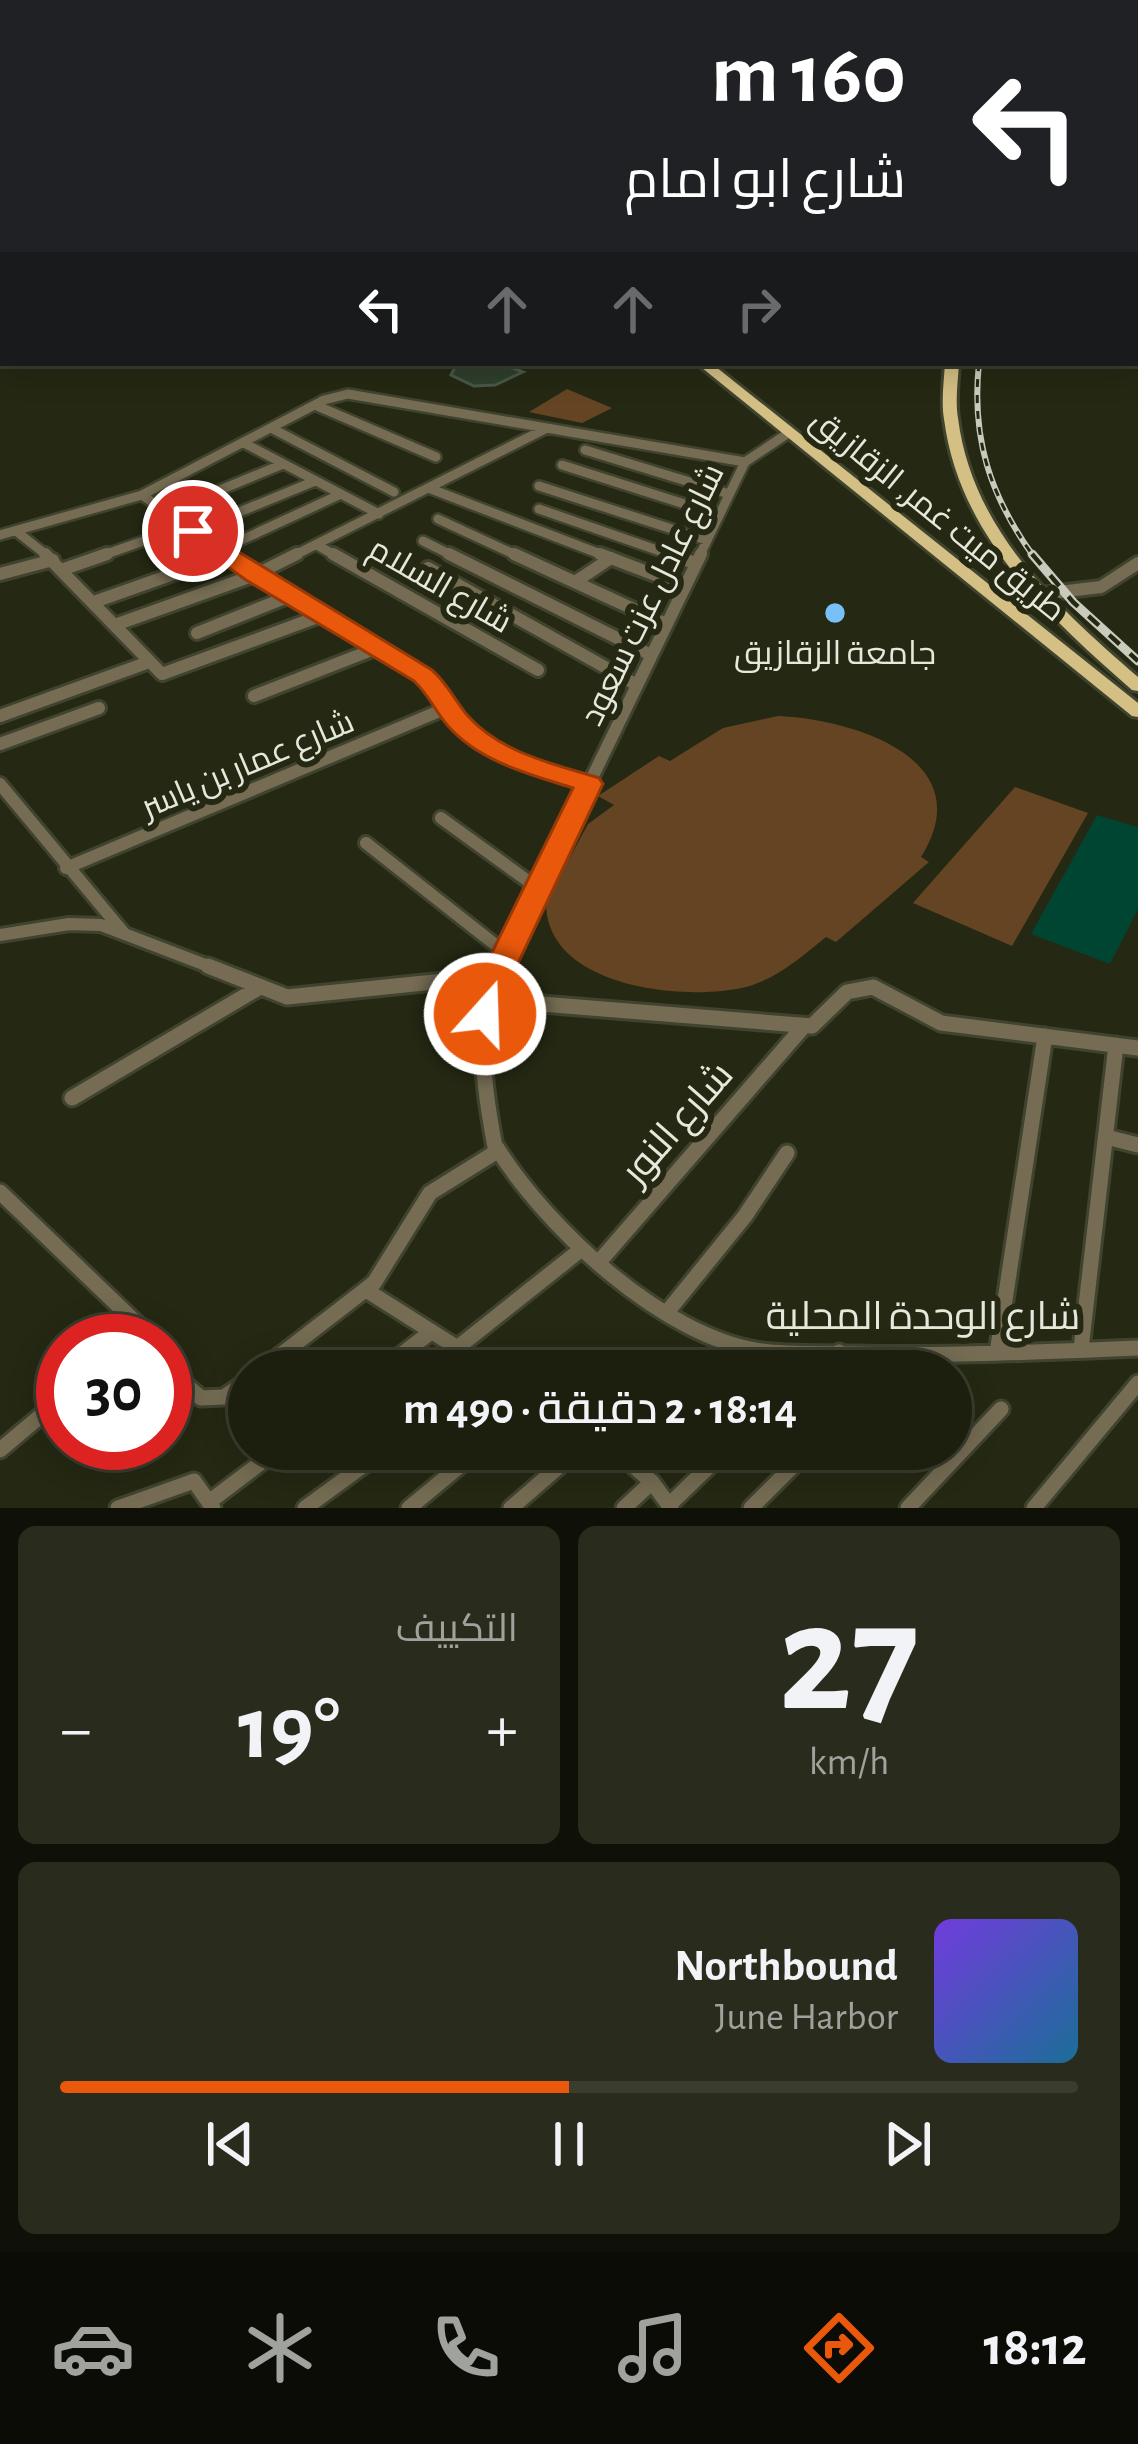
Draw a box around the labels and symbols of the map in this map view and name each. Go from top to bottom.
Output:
street label: طريق ميت غمر, الزقازيق [803,404,1071,630]
street label: شارع عادل عزت سعود [575,459,734,733]
pin [142,480,244,582]
street label: شارع السلام [361,531,517,644]
marker: جامعة الزقازيق [822,600,848,626]
place label: جامعة الزقازيق [734,638,936,673]
street label: شارع عمار بن ياسر [135,705,361,829]
position arrow [422,951,548,1077]
street label: شارع النور [613,1055,745,1197]
street label: شارع الوحدة المحلية [766,1297,1080,1342]
speed limit sign: 30 [36,1314,192,1470]

